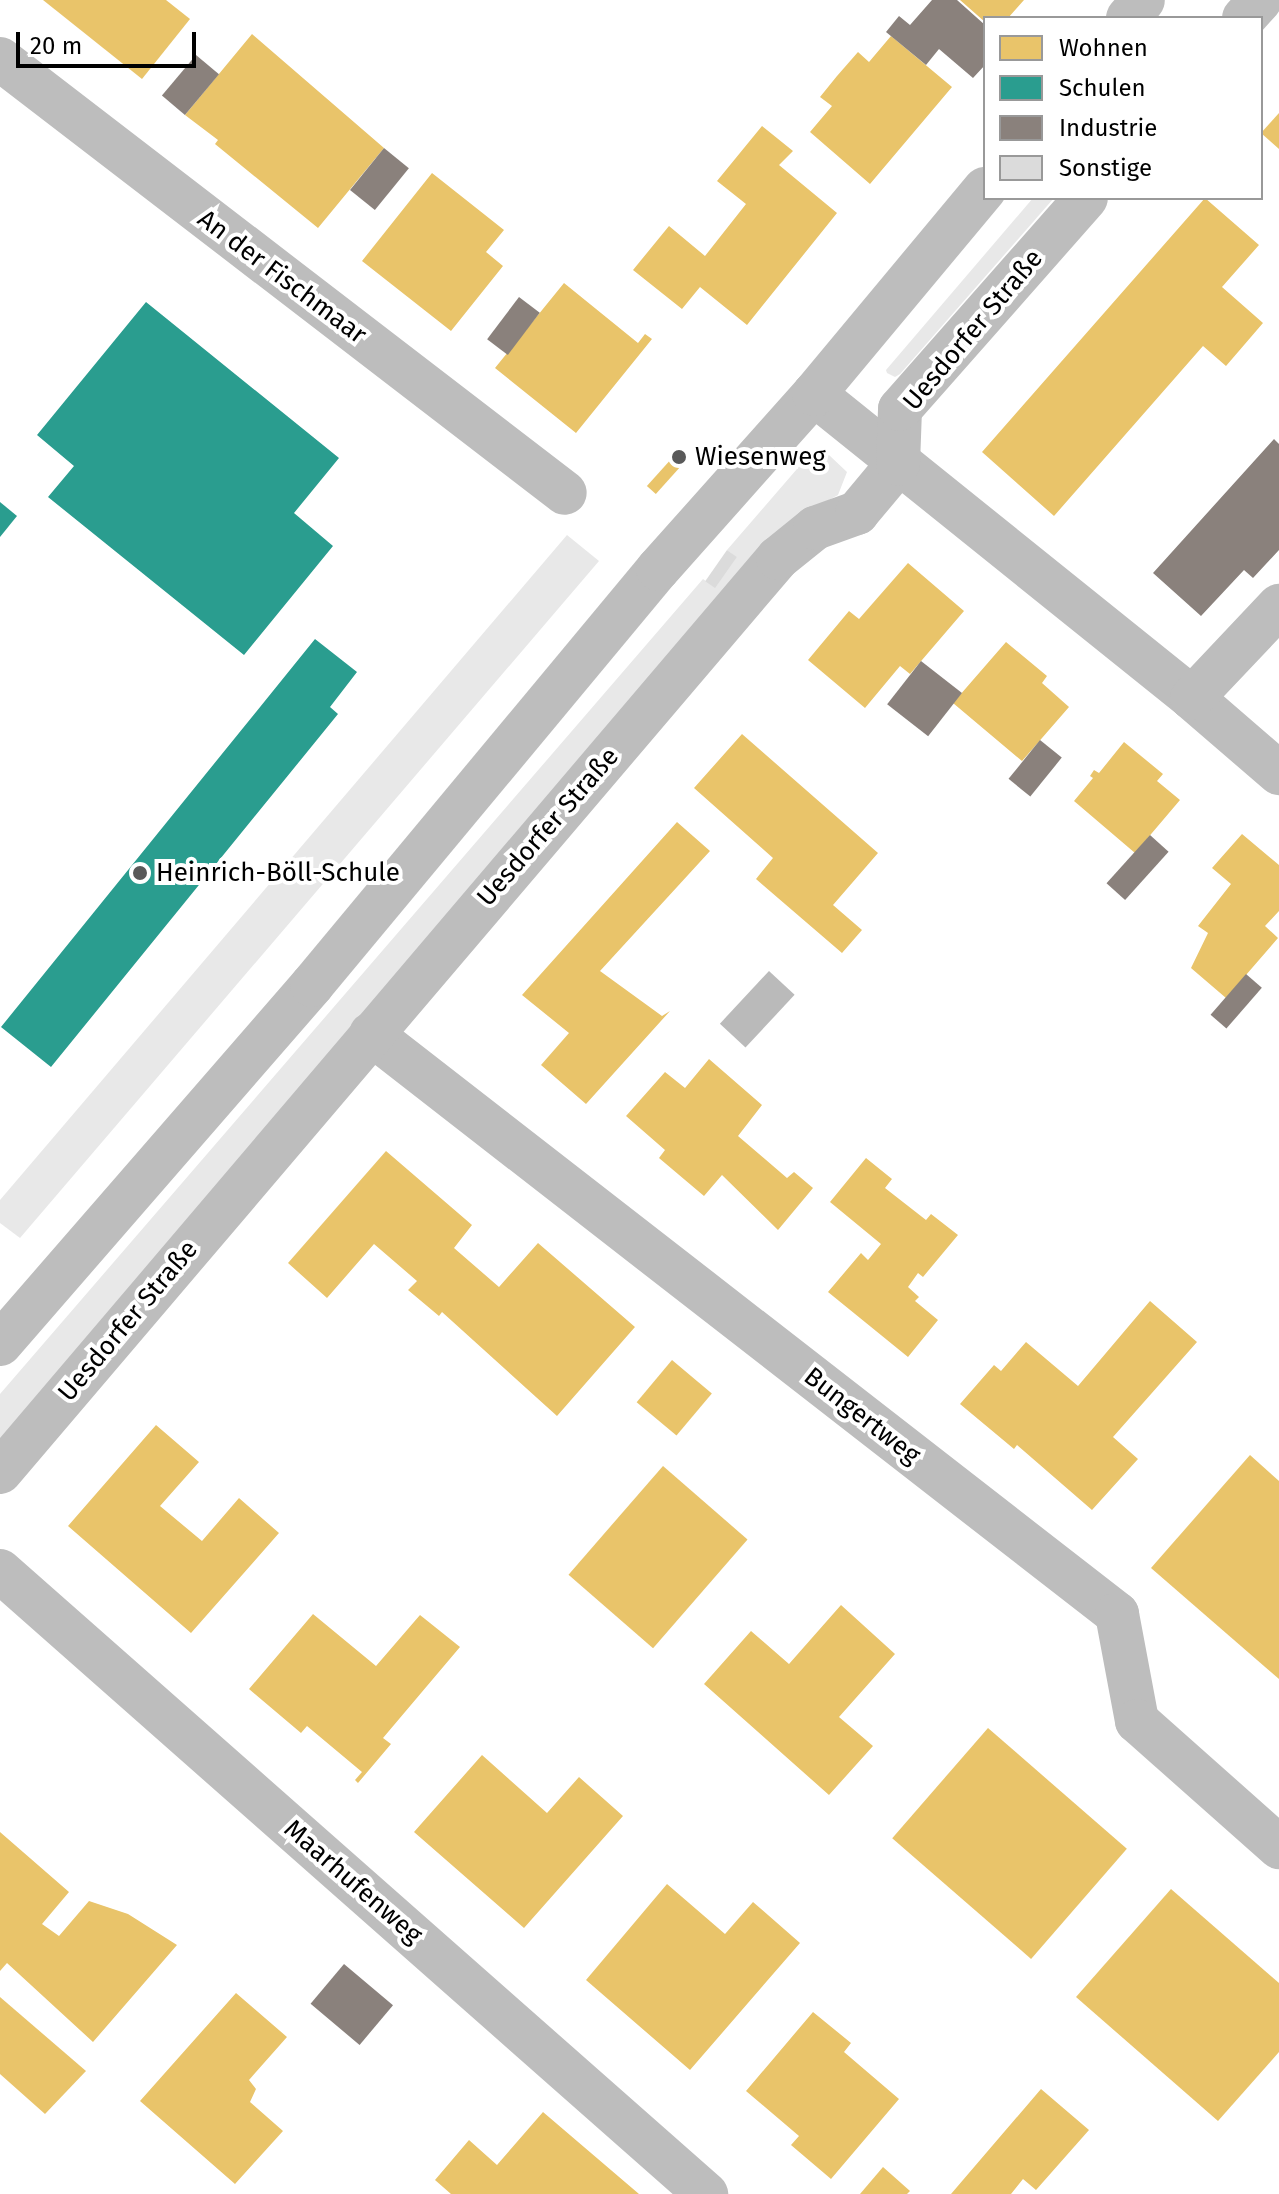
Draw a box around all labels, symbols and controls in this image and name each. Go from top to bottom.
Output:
scale bar [20,16,200,66]
legend [983,16,1263,200]
text: 20 m [30,32,82,60]
text: Wohnen [1059,34,1148,62]
text: Schulen [1059,74,1146,102]
text: Industrie [1059,114,1157,142]
text: Sonstige [1059,154,1152,182]
street label: An der Fischmaar [191,203,373,351]
street label: Uesdorfer Straße [897,243,1049,417]
place label: Wiesenweg [695,441,826,473]
marker: Wiesenweg [670,448,688,466]
street label: Uesdorfer Straße [471,741,625,913]
place label: Heinrich-Böll-Schule [156,857,400,889]
marker: Heinrich-Böll-Schule [131,864,149,882]
street label: Uesdorfer Straße [52,1234,204,1408]
street label: Bungertweg [798,1361,926,1471]
street label: Maarhufenweg [277,1813,429,1951]

